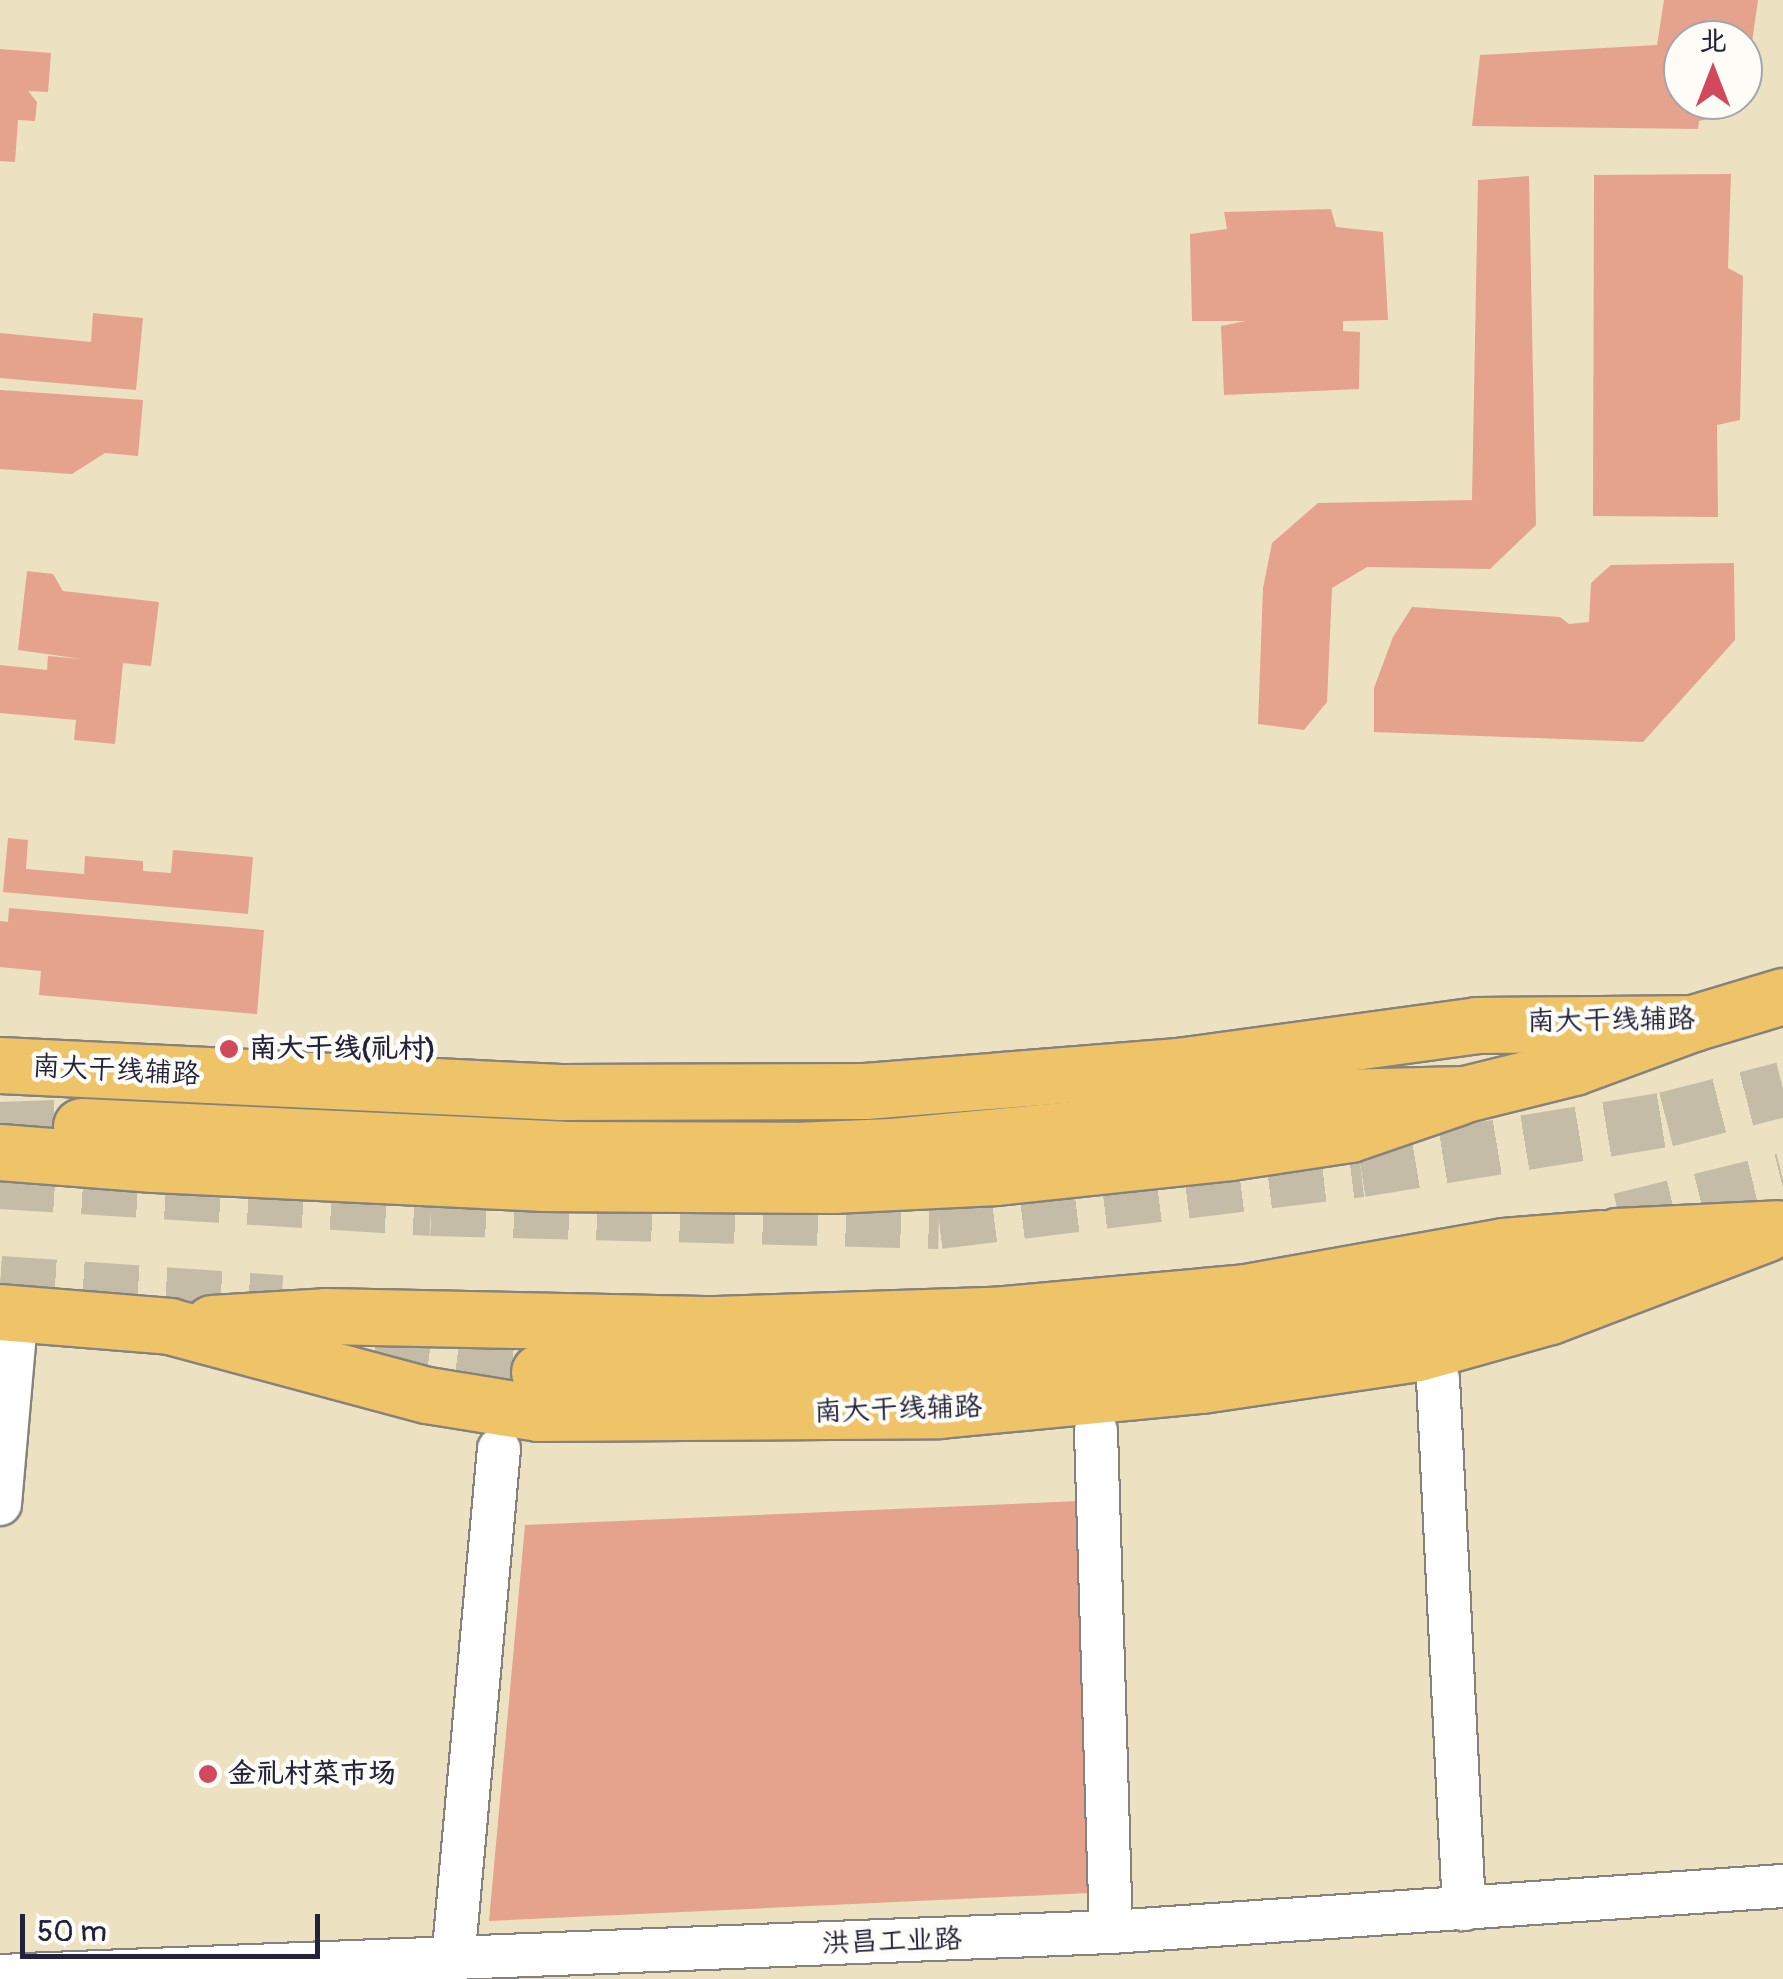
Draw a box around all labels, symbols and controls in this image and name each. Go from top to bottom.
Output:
north arrow [1663,20,1763,120]
text: 北 [1699,24,1727,59]
street label: 南大干线辅路 [1527,1003,1695,1039]
place label: 南大干线(礼村) [249,1032,436,1066]
marker: 南大干线(礼村) [218,1038,240,1060]
street label: 南大干线辅路 [31,1050,201,1092]
street label: 南大干线辅路 [813,1390,983,1430]
place label: 金礼村菜市场 [228,1757,396,1791]
marker: 金礼村菜市场 [197,1763,219,1785]
scale bar [25,1894,325,1956]
text: 50 m [37,1913,107,1950]
street label: 洪昌工业路 [821,1923,963,1961]

